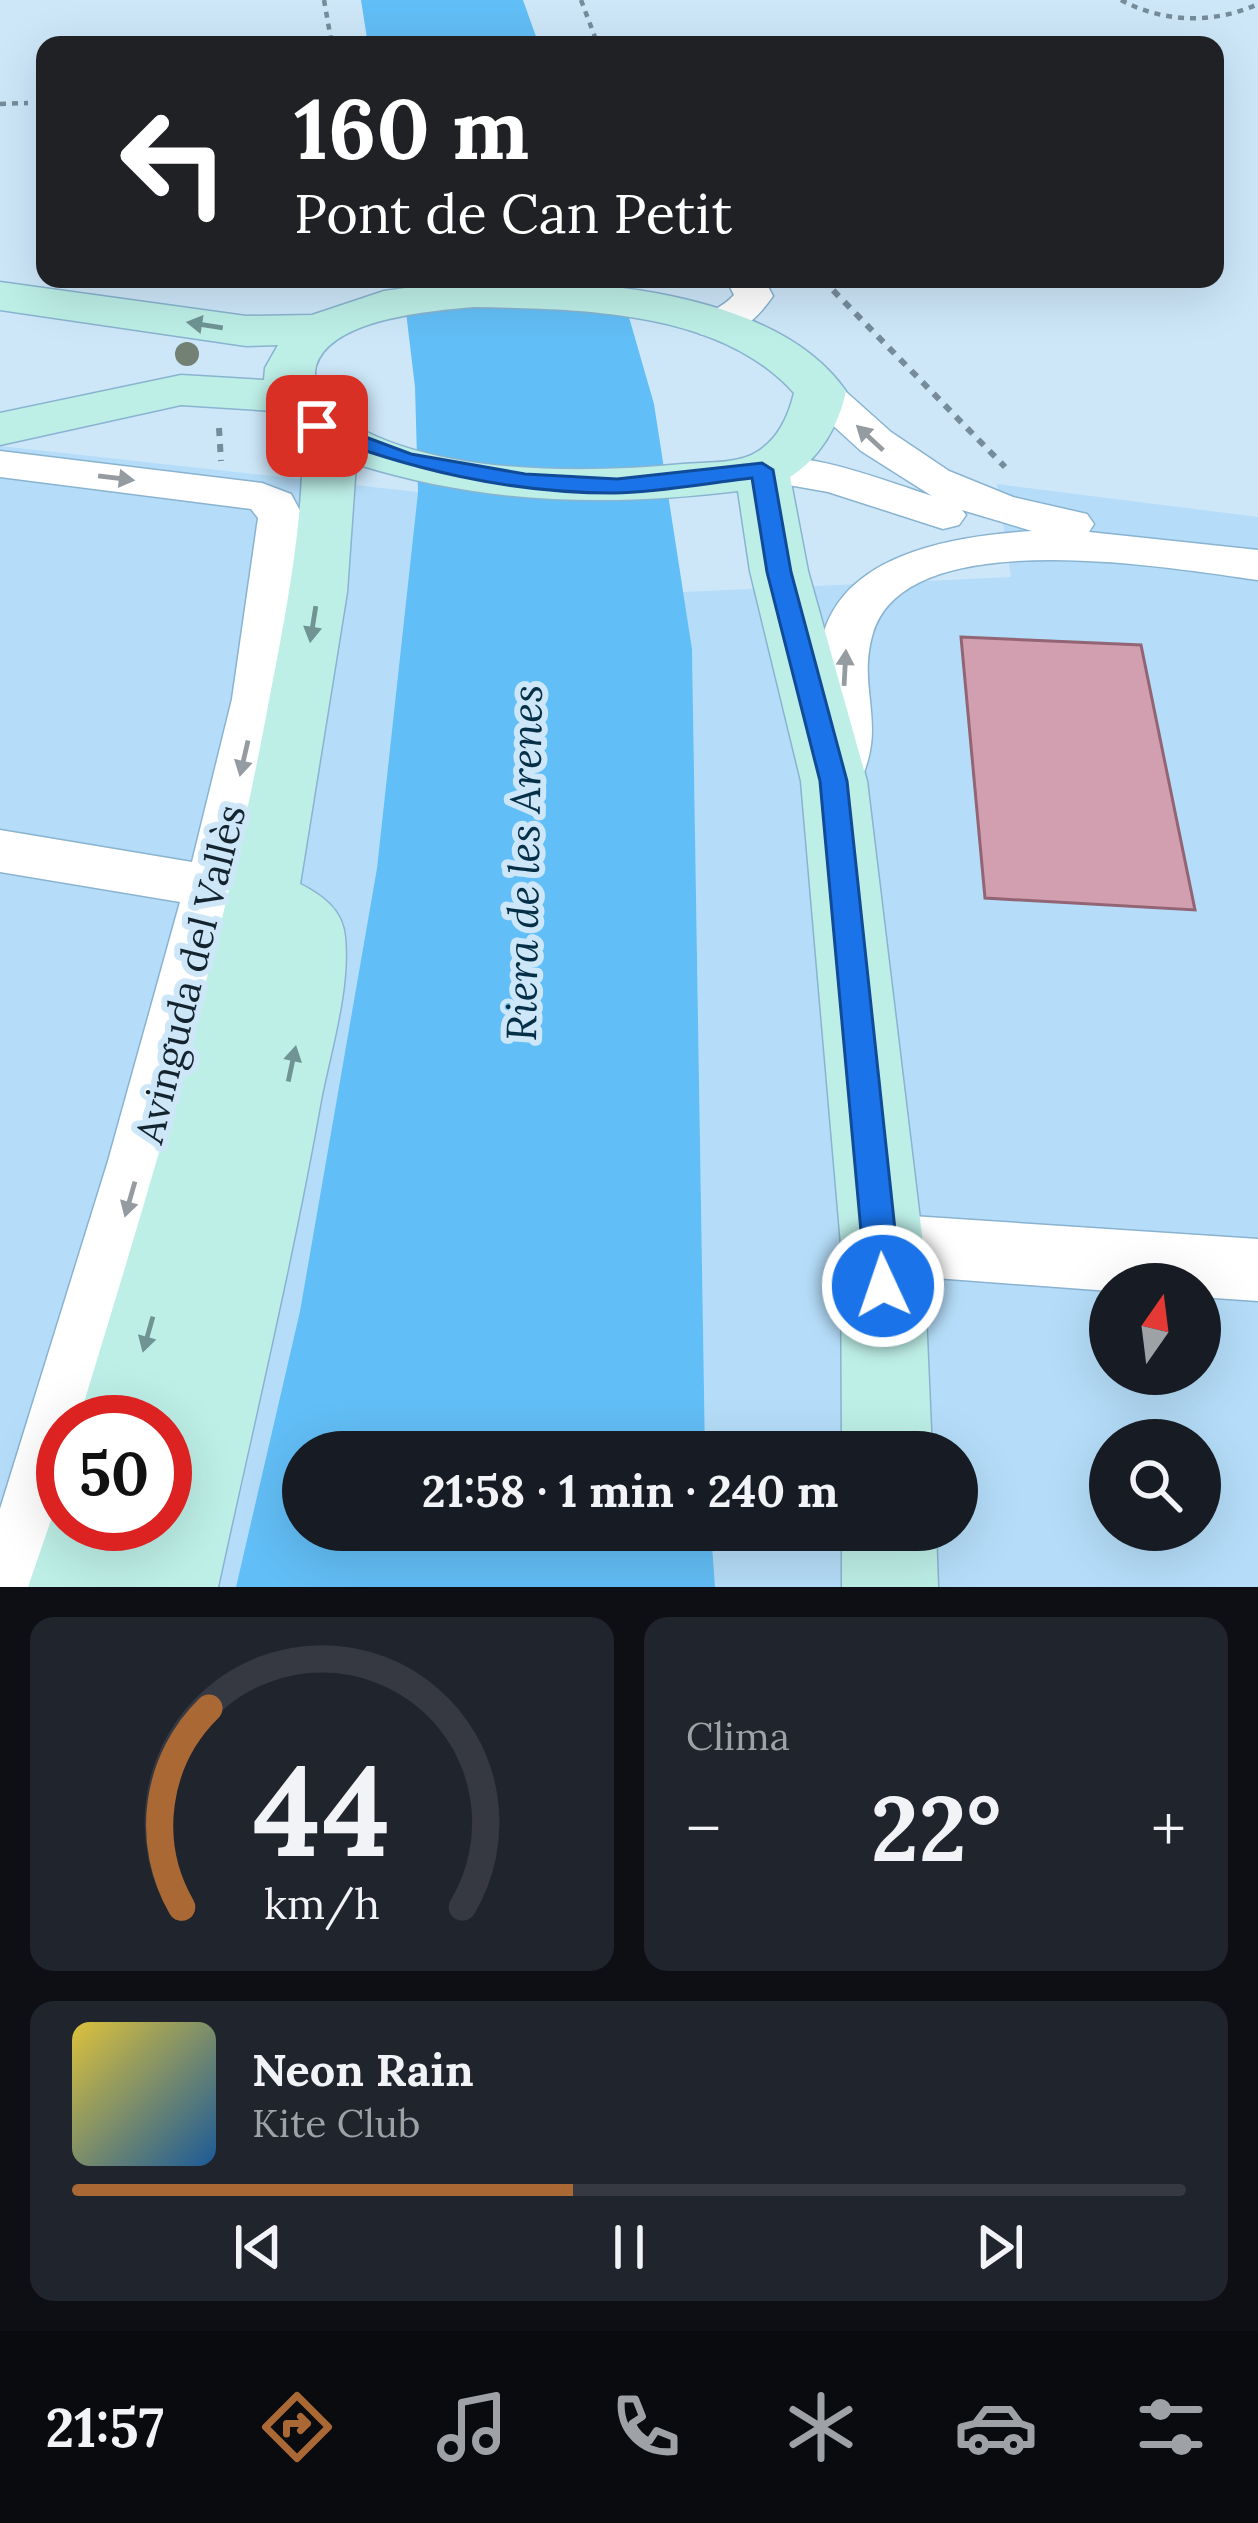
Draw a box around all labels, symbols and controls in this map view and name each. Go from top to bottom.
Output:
text: 160 m [294,74,529,182]
icon: left [96,84,252,240]
text: Pont de Can Petit [294,179,732,248]
one-way arrow [185,316,223,334]
pin [266,375,368,477]
icon: arrive [284,393,350,459]
one-way arrow [855,425,884,452]
one-way arrow [98,468,135,487]
one-way arrow [303,605,322,643]
one-way arrow [836,648,855,686]
water label: Riera de les Arenes [494,684,554,1042]
one-way arrow [234,739,253,777]
street label: Avinguda del Vallès [124,800,256,1149]
one-way arrow [283,1044,302,1082]
one-way arrow [120,1181,139,1218]
position arrow [820,1223,946,1349]
north arrow [1089,1263,1221,1395]
map controls [1089,1263,1221,1551]
one-way arrow [138,1316,156,1353]
speed limit sign: 50 [36,1395,192,1551]
button: search [1089,1419,1221,1551]
text: 21:58 · 1 min · 240 m [422,1462,838,1519]
text: Clima [686,1711,790,1761]
text: 44 [253,1730,391,1890]
text: 22° [871,1770,1001,1886]
text: − [686,1786,721,1870]
text: + [1151,1786,1186,1870]
text: km/h [264,1876,380,1931]
text: Neon Rain [252,2041,474,2098]
text: Kite Club [252,2098,421,2148]
icon: previous [225,2214,291,2280]
icon: pause [596,2214,662,2280]
icon: next [967,2214,1033,2280]
icon: directions [255,2385,339,2469]
icon: music [430,2385,514,2469]
icon: phone [604,2385,688,2469]
icon: climate [779,2385,863,2469]
icon: car [954,2385,1038,2469]
icon: filters [1129,2385,1213,2469]
text: 21:57 [45,2393,164,2462]

